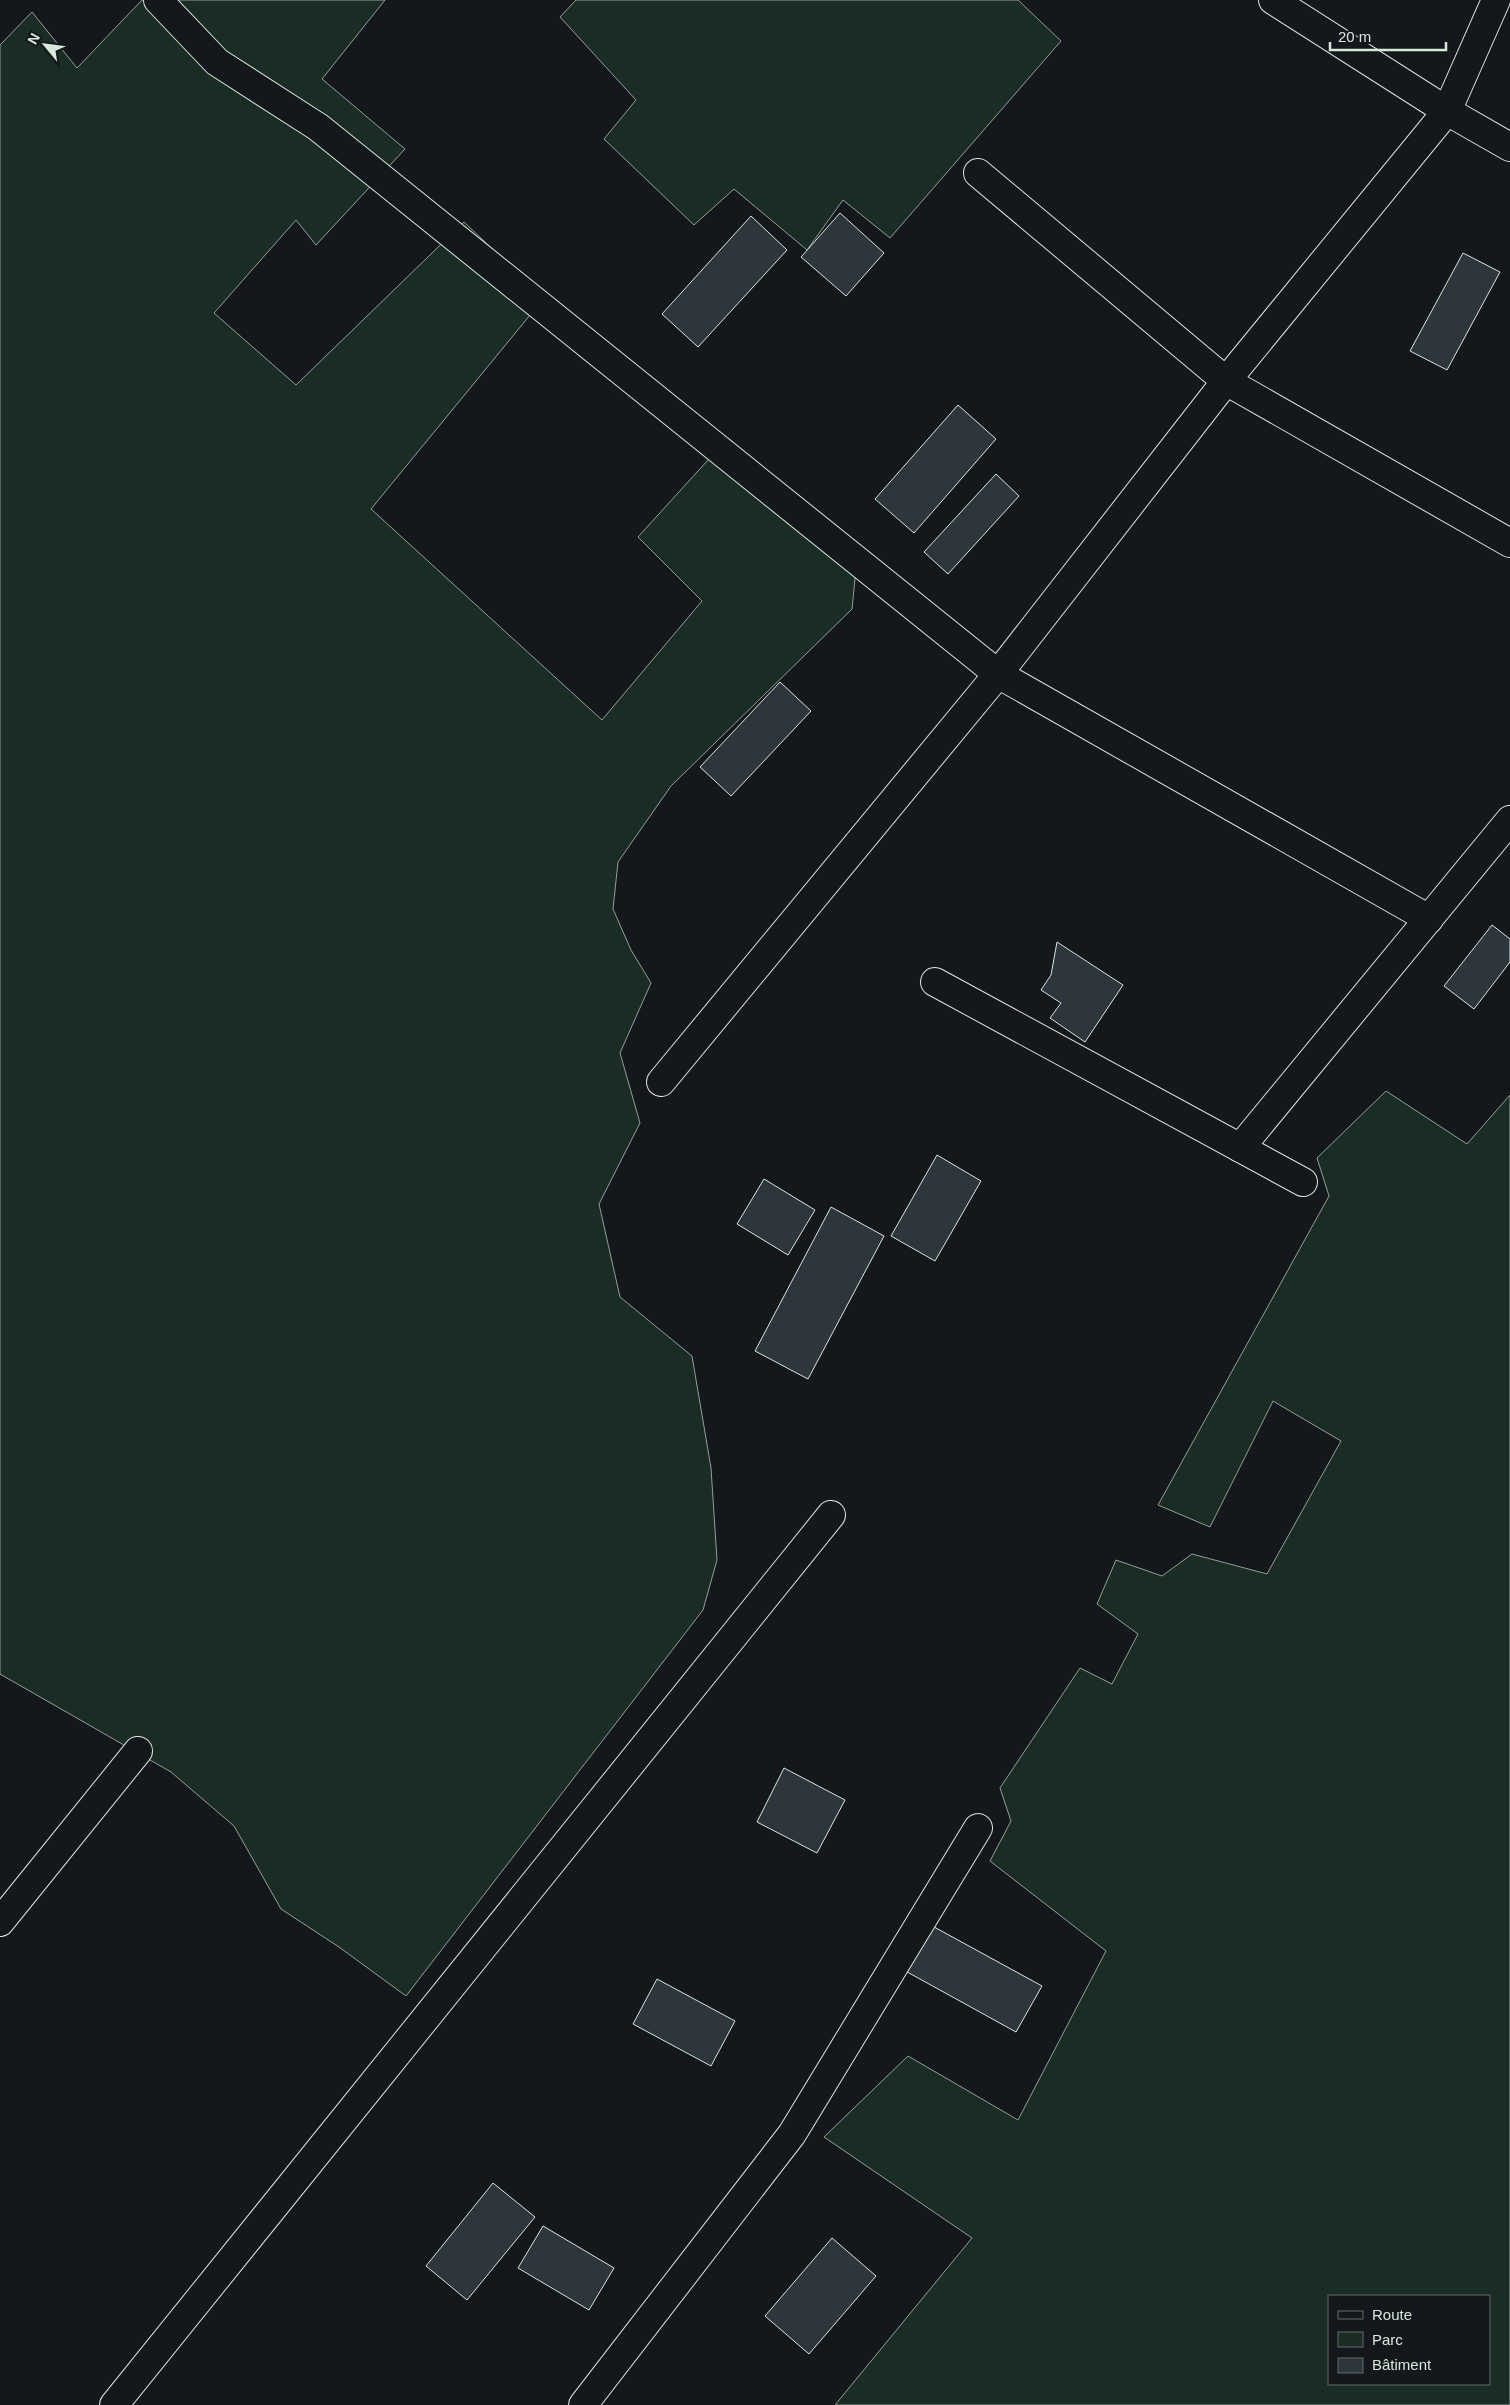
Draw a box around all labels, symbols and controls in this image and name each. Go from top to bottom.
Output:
north arrow [20,20,70,70]
scale bar [1330,20,1446,52]
text: 20 m [1338,28,1371,45]
text: N [24,30,43,47]
legend [1328,2295,1490,2385]
text: Route [1372,2306,1412,2323]
text: Parc [1372,2331,1403,2348]
text: Bâtiment [1372,2356,1432,2373]

